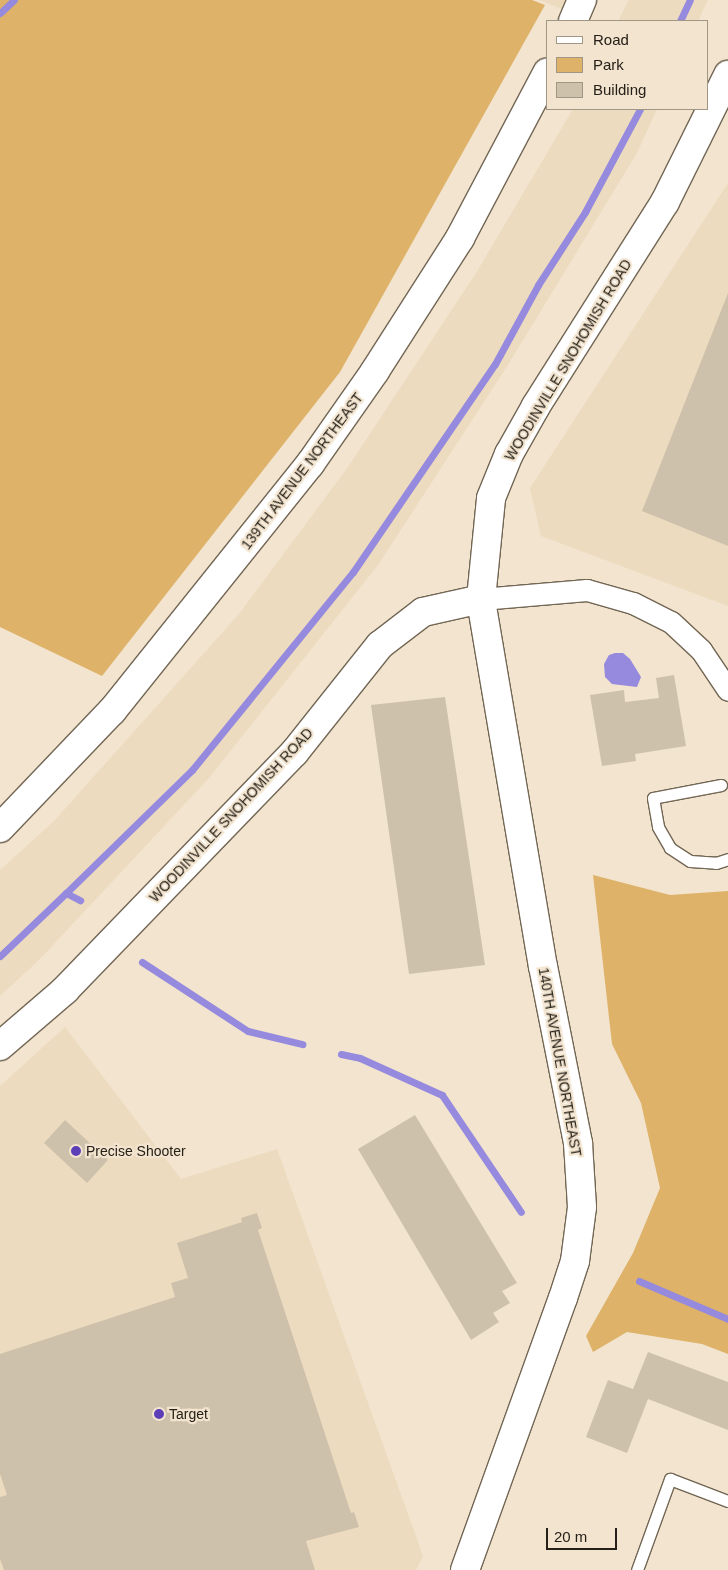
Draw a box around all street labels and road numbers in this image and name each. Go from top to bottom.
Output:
street label: WOODINVILLE SNOHOMISH ROAD [501,256,635,464]
street label: 139TH AVENUE NORTHEAST [237,389,367,553]
street label: WOODINVILLE SNOHOMISH ROAD [146,725,316,905]
street label: 140TH AVENUE NORTHEAST [535,966,585,1158]

